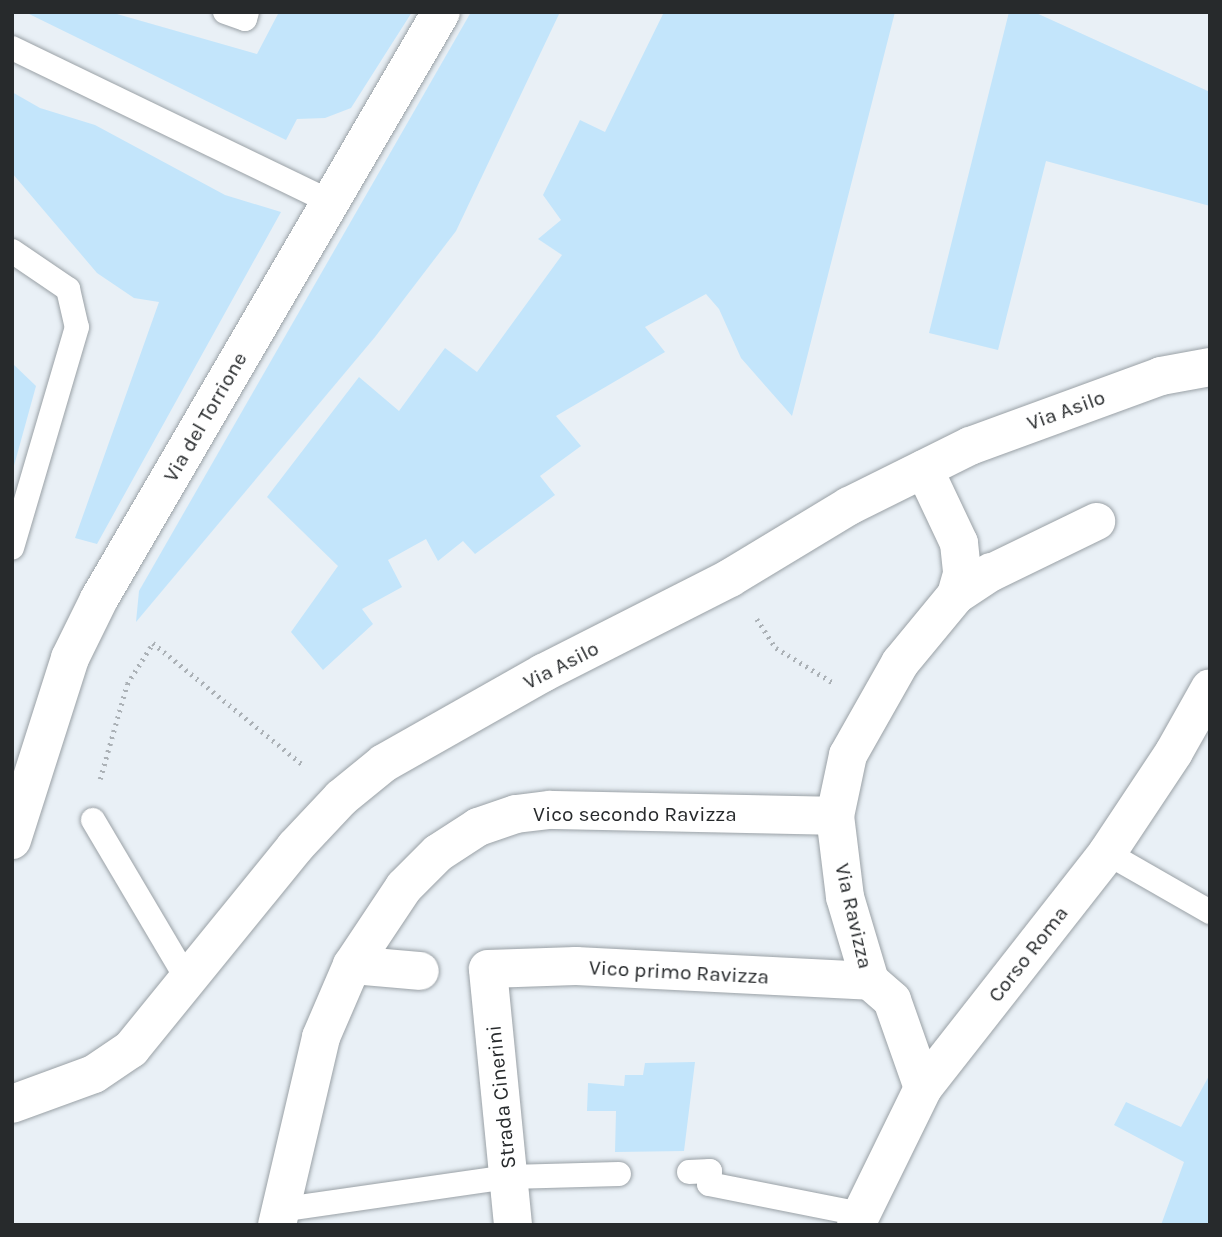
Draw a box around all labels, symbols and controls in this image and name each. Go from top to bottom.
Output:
street label: Via del Torrione [158,348,252,486]
street label: Via Asilo [1023,384,1109,436]
street label: Via Asilo [519,635,603,695]
street label: Vico secondo Ravizza [533,801,737,827]
street label: Via Ravizza [830,861,878,971]
street label: Corso Roma [983,901,1073,1007]
street label: Vico primo Ravizza [588,955,770,989]
street label: Strada Cinerini [481,1024,521,1170]

